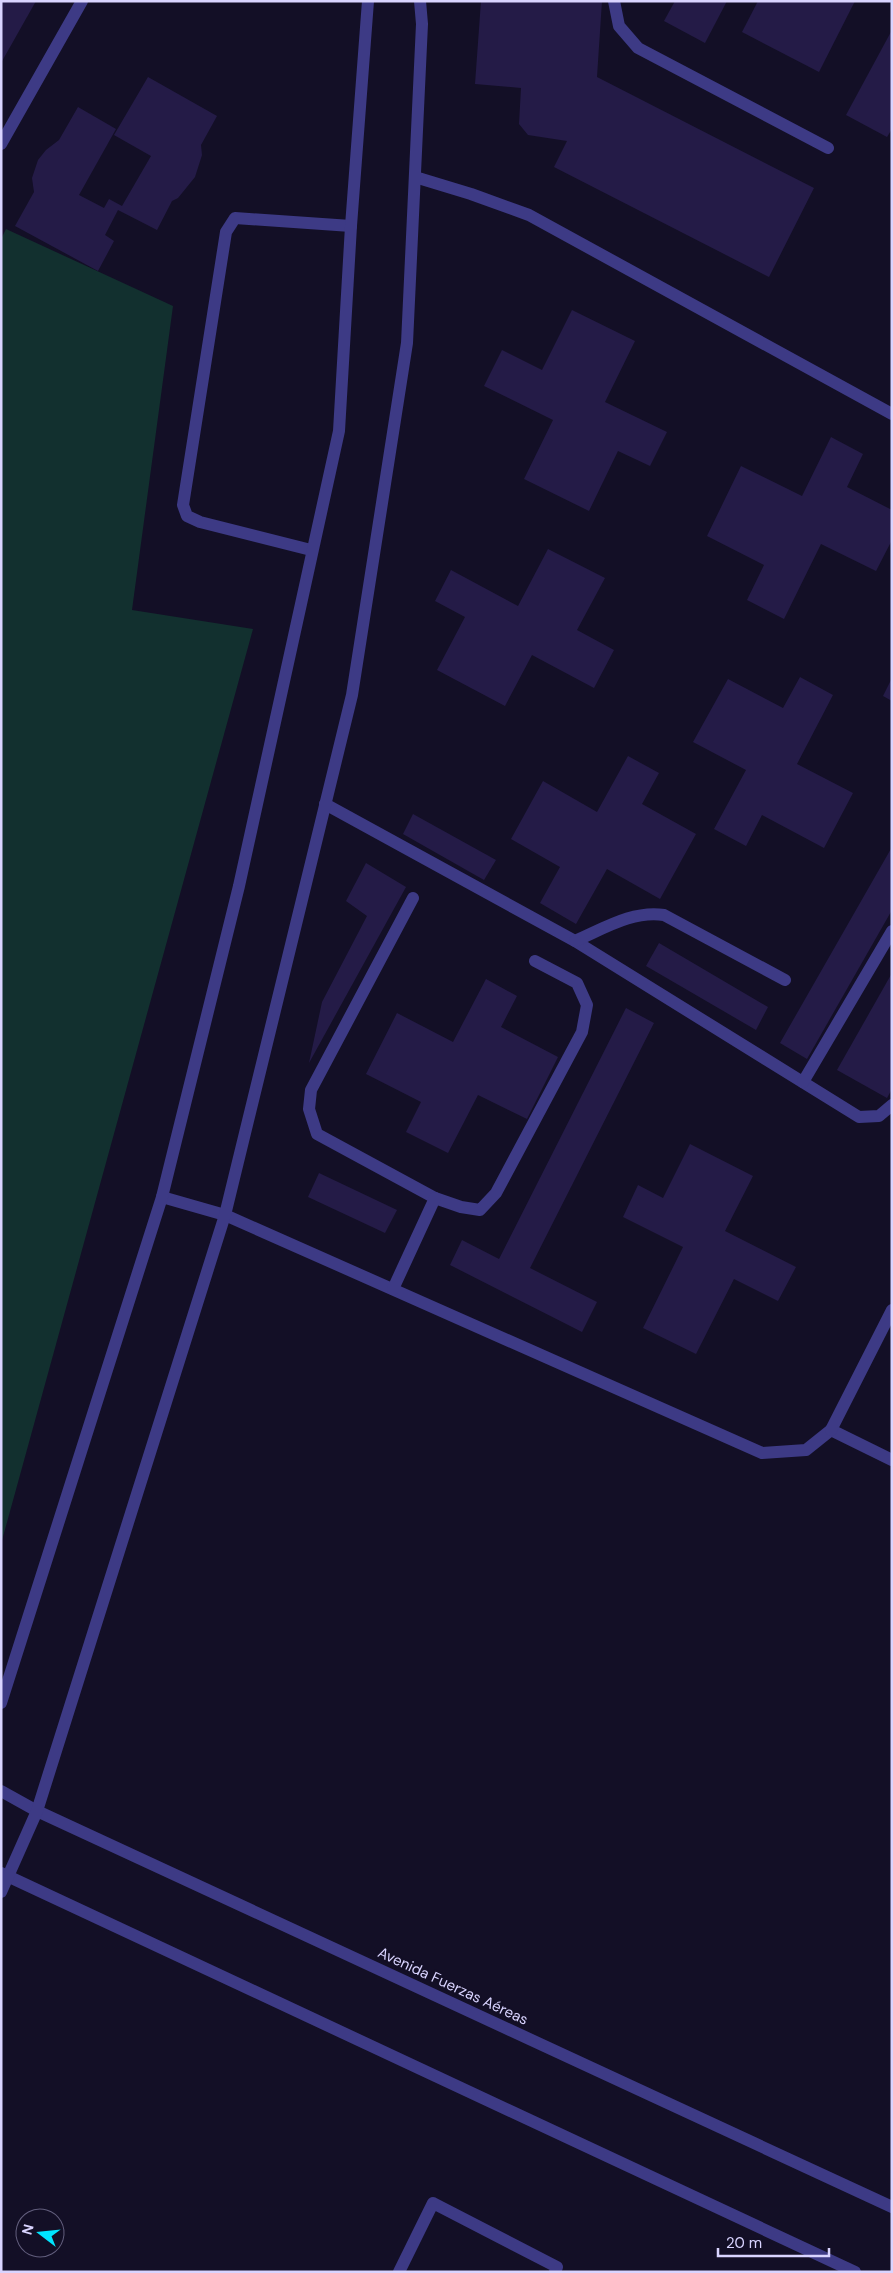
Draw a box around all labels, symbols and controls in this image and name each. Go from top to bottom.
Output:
street label: Avenida Fuerzas Aéreas [375,1942,531,2030]
north arrow [15,2208,65,2258]
text: N [17,2222,38,2237]
scale bar [718,2226,829,2258]
text: 20 m [726,2233,762,2253]

